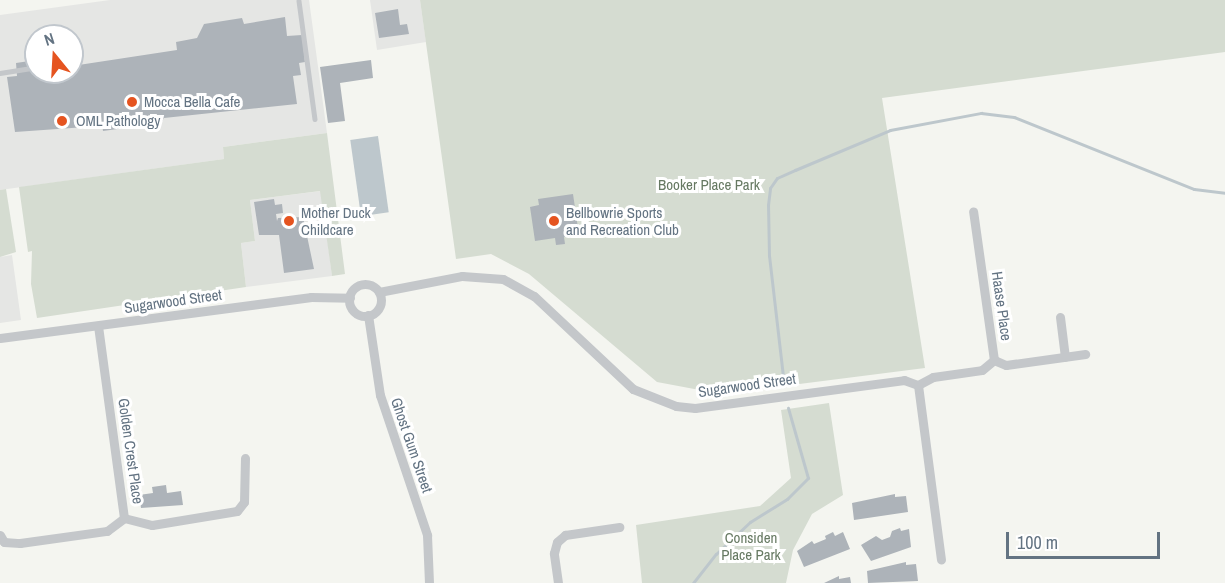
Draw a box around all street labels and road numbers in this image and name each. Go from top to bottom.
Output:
street label: Haase Place [988,270,1016,342]
street label: Sugarwood Street [123,285,223,317]
street label: Sugarwood Street [697,369,797,401]
street label: Ghost Gum Street [387,395,437,495]
street label: Golden Crest Place [115,397,147,505]

